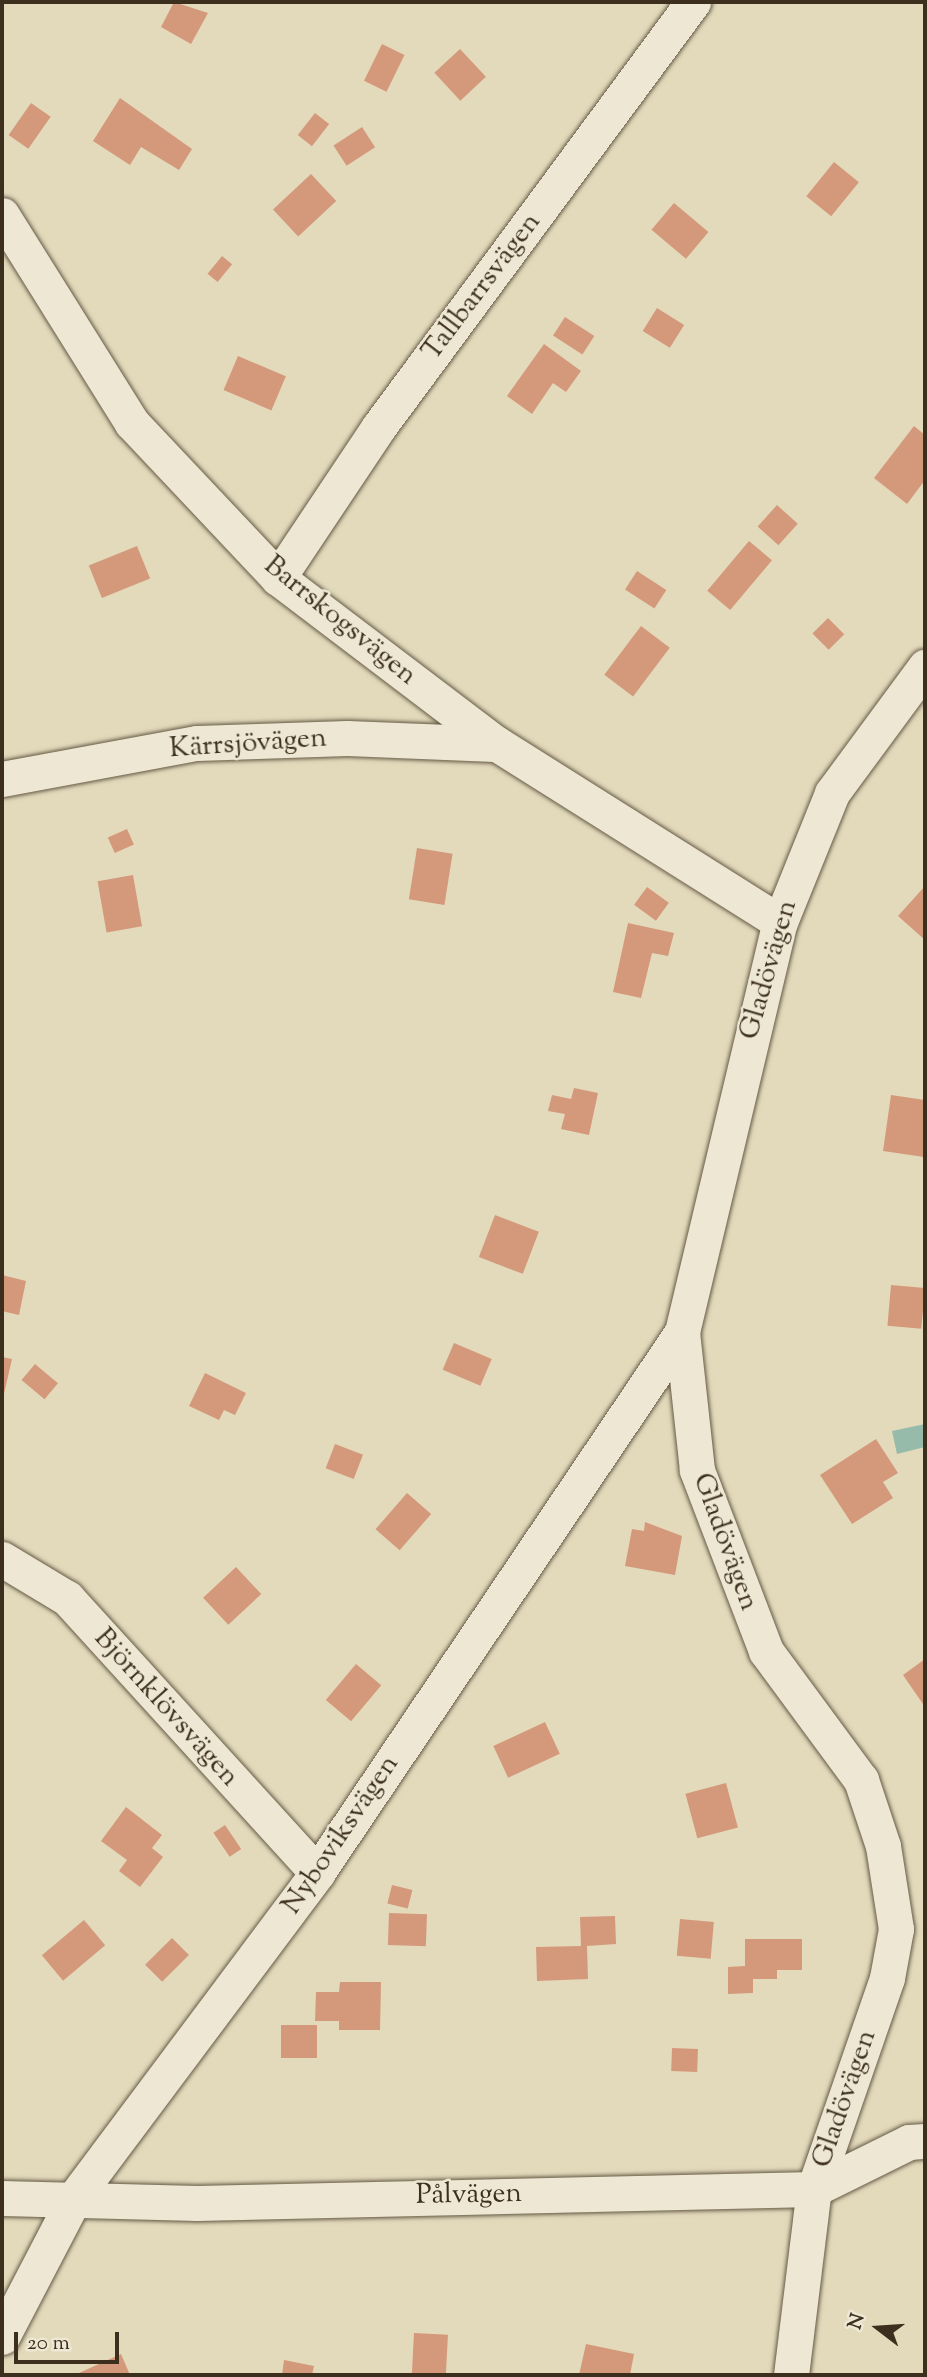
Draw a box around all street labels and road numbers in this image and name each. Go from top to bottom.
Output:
street label: Tallbarrsvägen [416,207,548,367]
street label: Barrskogsvägen [257,549,423,693]
street label: Kärrsjövägen [168,722,328,766]
street label: Gladövägen [733,896,805,1044]
street label: Gladövägen [685,1469,765,1615]
street label: Björnklövsvägen [86,1622,246,1794]
street label: Nyboviksvägen [275,1749,407,1921]
street label: Gladövägen [806,2026,884,2172]
street label: Pålvägen [416,2177,522,2213]

